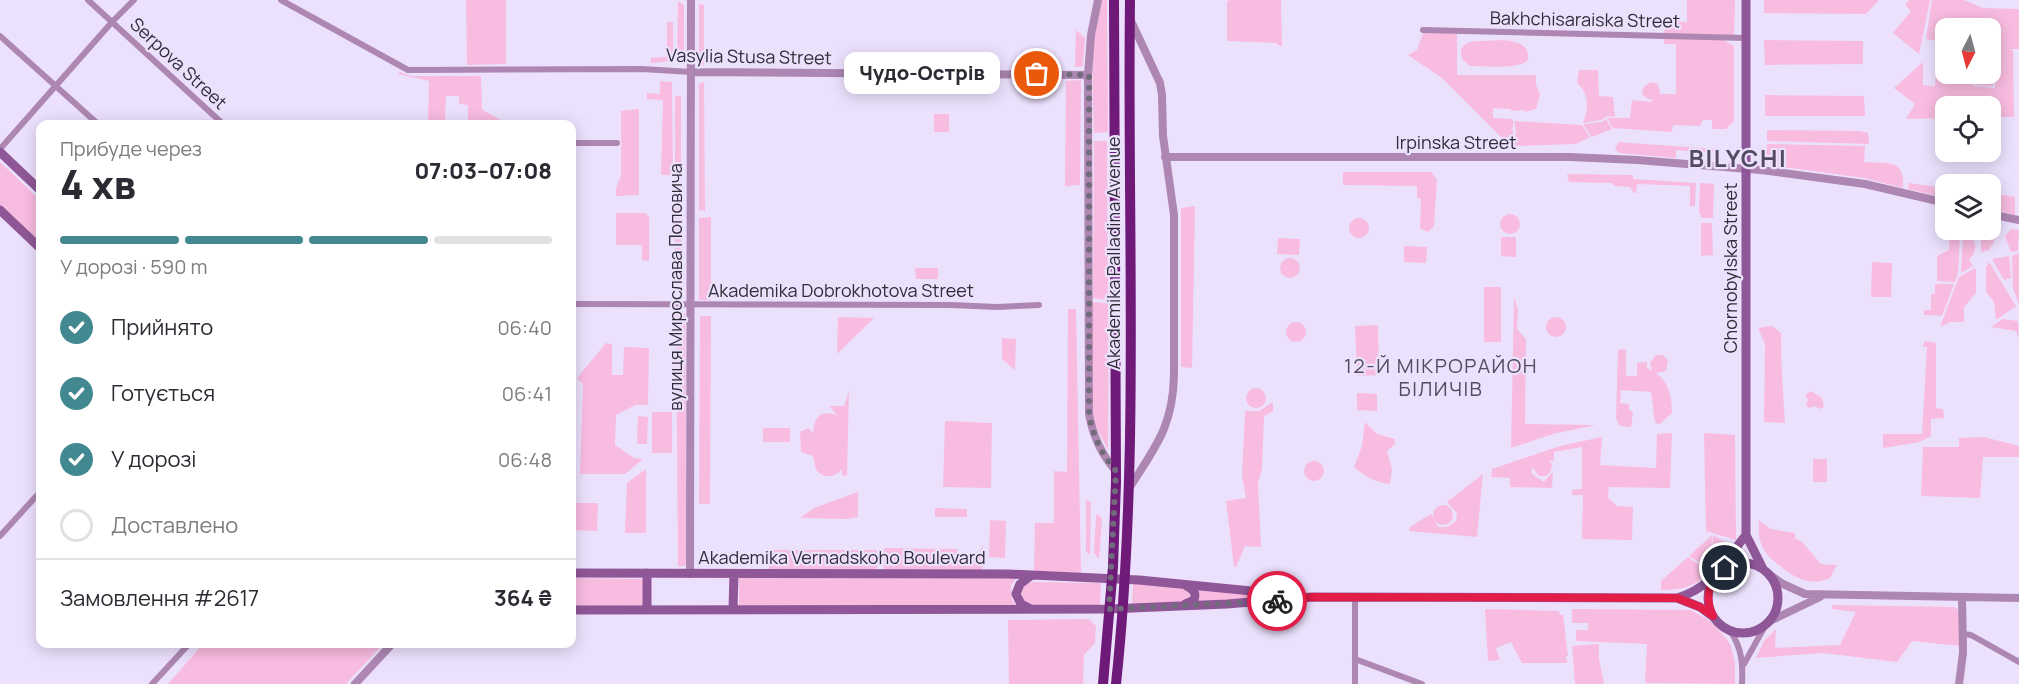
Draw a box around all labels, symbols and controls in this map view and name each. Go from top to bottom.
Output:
street label: Bakhchisaraiska Street [1490,5,1680,33]
street label: Serpova Street [125,12,233,114]
north arrow [1935,18,2001,84]
map controls [1935,18,2001,240]
street label: Vasylia Stusa Street [666,43,832,69]
pin [1011,48,1062,99]
callout: Чудо-Острів [845,53,1001,95]
icon: bag [1020,57,1053,90]
text: Чудо-Острів [859,59,985,86]
button: locate [1935,96,2001,162]
street label: Irpinska Street [1395,130,1517,154]
text: Прибуде через [60,135,202,162]
street label: Akademika Palladina Avenue [1101,137,1125,369]
district label: BILYCHI [1689,141,1787,174]
text: 07:03–07:08 [414,156,552,186]
text: 4 хв [60,157,136,211]
street label: вулиця Мирослава Поповича [663,163,687,411]
button: layers [1935,174,2001,240]
street label: Chornobylska Street [1718,183,1742,353]
text: У дорозі · 590 m [60,253,207,280]
street label: Akademika Dobrokhotova Street [708,278,974,302]
icon: check [60,311,93,344]
text: Прийнято [111,312,213,342]
text: 06:40 [497,314,552,341]
district label: 12-Й МІКРОРАЙОН БІЛИЧІВ [1344,352,1538,402]
icon: check [60,377,93,410]
text: Готується [111,378,215,408]
text: 06:41 [502,380,552,407]
icon: check [60,443,93,476]
text: У дорозі [111,444,197,474]
text: 06:48 [498,446,552,473]
text: Доставлено [111,510,238,540]
pin [1699,542,1750,593]
street label: Akademika Vernadskoho Boulevard [698,545,986,569]
icon: home [1708,551,1741,584]
courier [1247,571,1307,631]
text: Замовлення #2617 [60,583,259,613]
text: 364 ₴ [494,583,552,613]
icon: bike [1261,585,1294,618]

